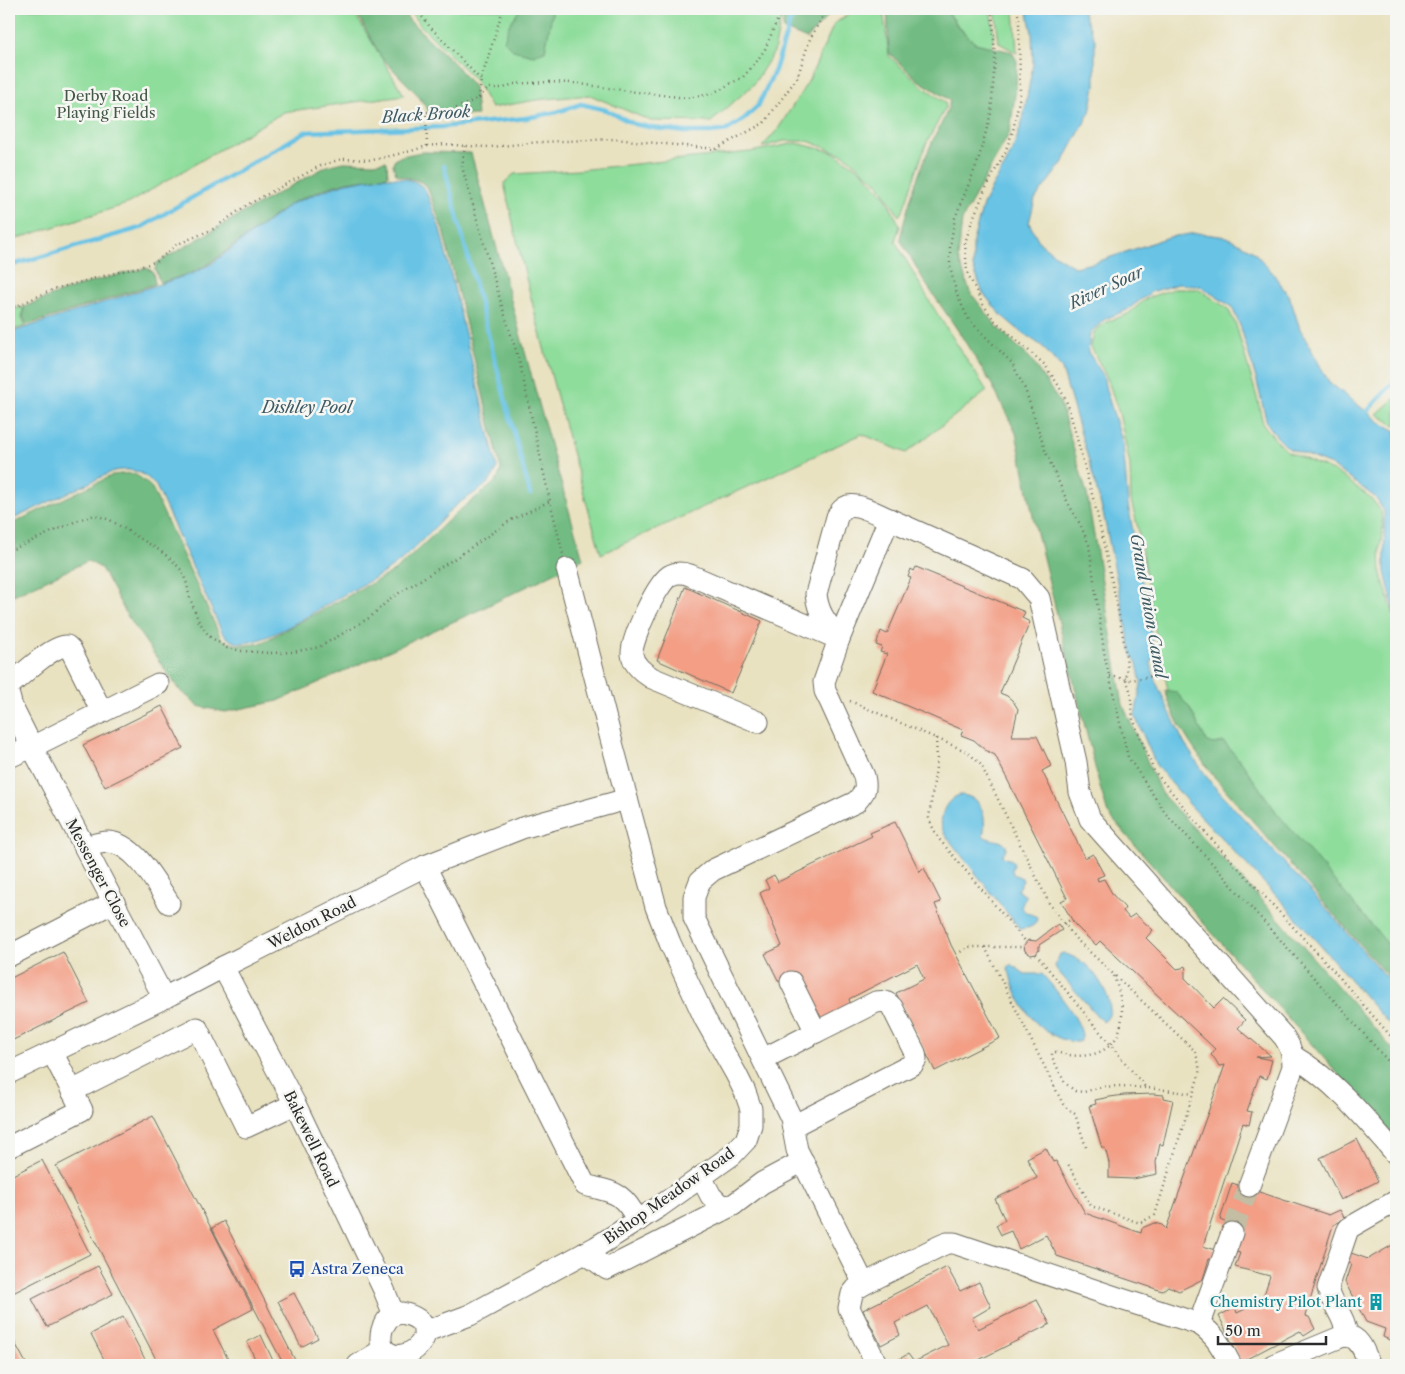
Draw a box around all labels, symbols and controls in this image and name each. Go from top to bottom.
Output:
park label: Derby Road Playing Fields [57,86,155,122]
water label: Black Brook [379,101,472,127]
water label: River Soar [1064,260,1148,314]
water label: Dishley Pool [260,397,354,417]
water label: Grand Union Canal [1126,532,1172,682]
street label: Messenger Close [62,815,135,930]
street label: Weldon Road [263,892,359,953]
street label: Bakewell Road [280,1087,343,1190]
street label: Bishop Meadow Road [600,1143,738,1248]
bus stop icon: Astra Zeneca [287,1259,307,1279]
place label: Astra Zeneca [310,1259,404,1278]
place label: Chemistry Pilot Plant [1210,1292,1363,1311]
building icon: Chemistry Pilot Plant [1366,1292,1386,1312]
scale bar [1218,1314,1325,1346]
text: 50 m [1225,1321,1261,1340]

